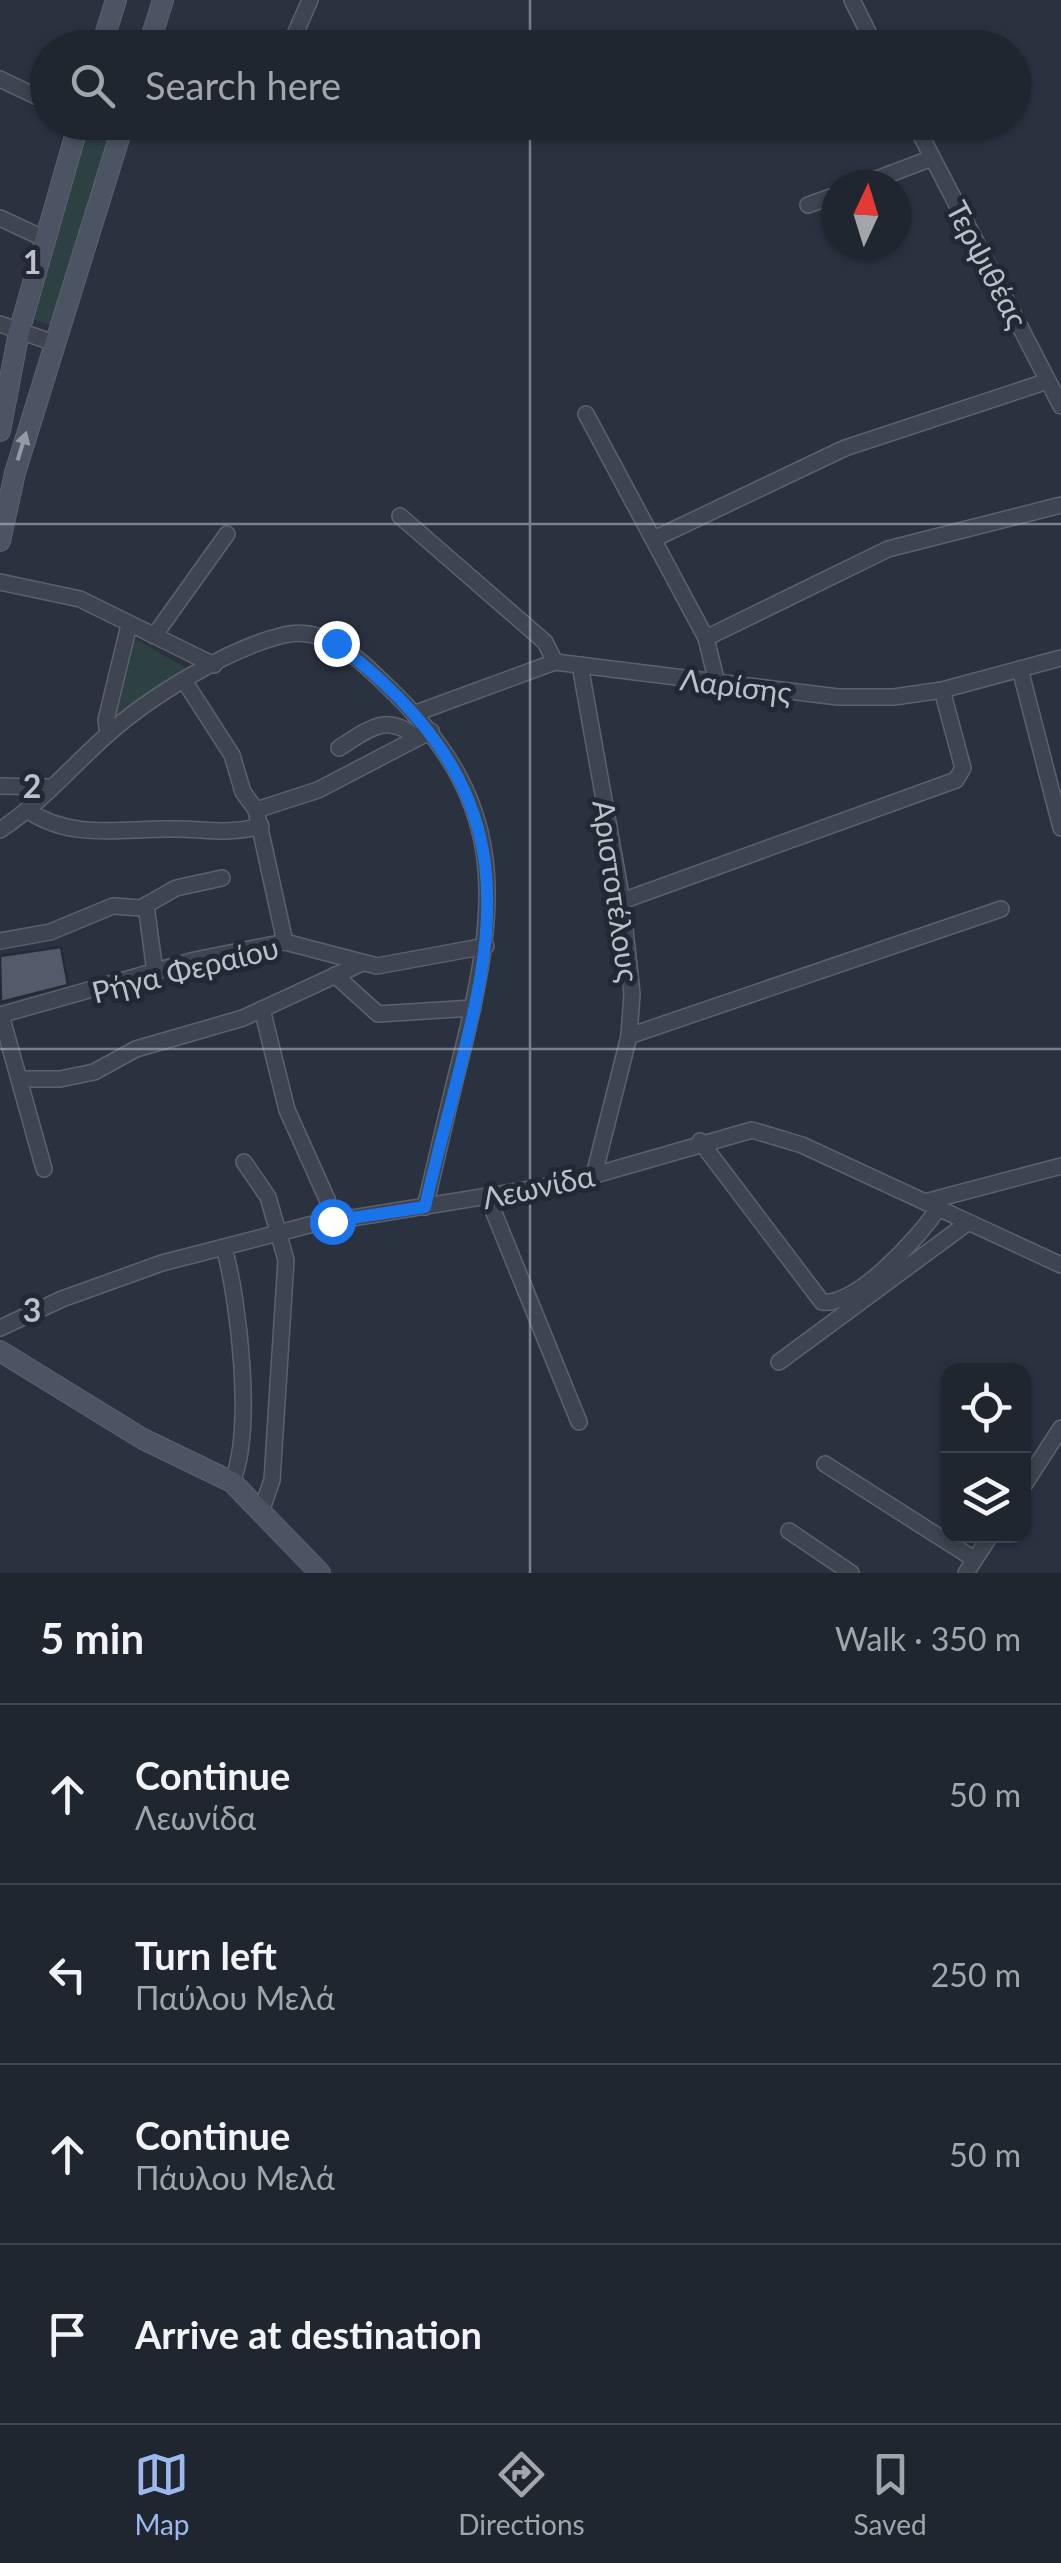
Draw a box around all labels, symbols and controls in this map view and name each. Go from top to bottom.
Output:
search box [30,30,1031,140]
icon: search [65,58,120,113]
text: Search here [145,62,341,108]
north arrow [821,170,911,260]
street label: Τερψιθέας [940,195,1036,334]
text: 1 [23,242,41,281]
one-way arrow [15,431,30,461]
route end [314,621,360,667]
street label: Λαρίσης [678,660,794,710]
text: 2 [23,766,41,805]
street label: Αριστοτέλους [586,798,648,984]
street label: Ρήγα Φεραίου [88,928,282,1010]
street label: Λεωνίδα [479,1157,598,1215]
route start [310,1199,356,1245]
text: 3 [23,1290,41,1329]
map controls [941,1363,1031,1543]
button: locate [941,1363,1031,1453]
button: layers [941,1453,1031,1543]
text: 5 min [40,1613,144,1663]
text: Walk · 350 m [835,1619,1021,1658]
text: Continue [135,1752,290,1798]
icon: ahead [40,1767,95,1822]
text: 50 m [949,1775,1021,1814]
text: Λεωνίδα [135,1798,256,1837]
text: Turn left [135,1932,277,1978]
icon: left [40,1947,95,2002]
text: 250 m [931,1955,1021,1994]
text: Παύλου Μελά [135,1978,335,2017]
text: Continue [135,2112,290,2158]
icon: ahead [40,2127,95,2182]
text: 50 m [949,2135,1021,2174]
text: Πάυλου Μελά [135,2158,335,2197]
icon: arrive [40,2307,95,2362]
text: Arrive at destination [135,2311,482,2357]
tab: Map [134,2447,190,2541]
tab: Directions [458,2447,585,2541]
tab: Saved [853,2447,927,2541]

